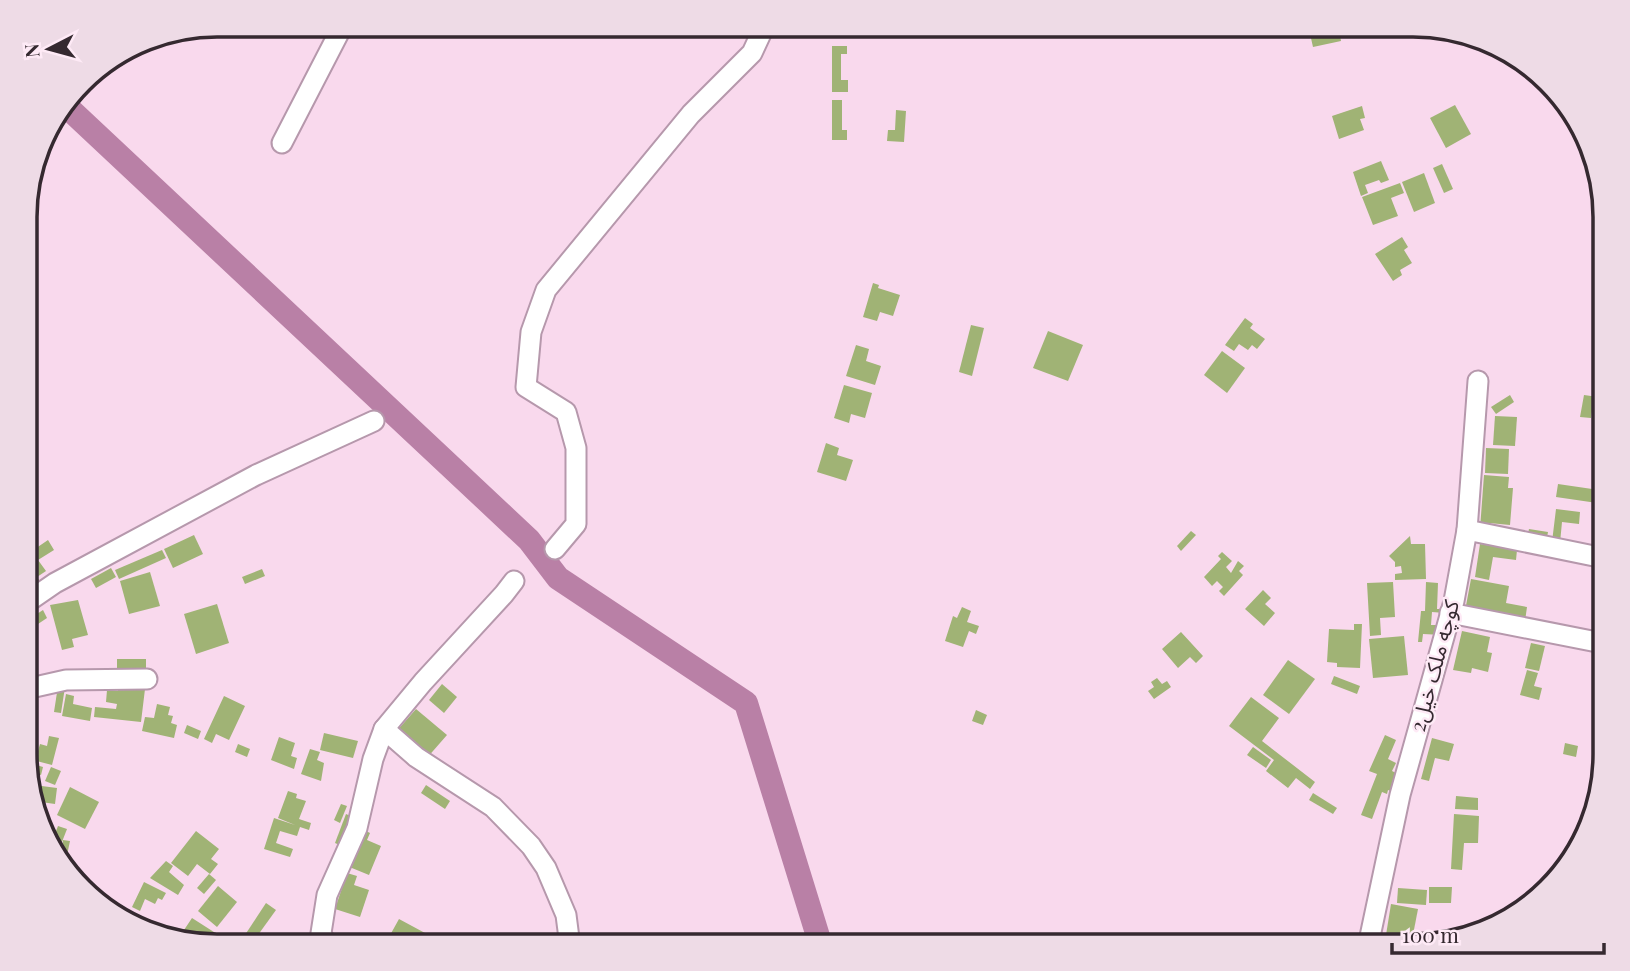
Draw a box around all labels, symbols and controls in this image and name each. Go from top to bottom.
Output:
north arrow [14,14,84,84]
text: N [17,42,45,59]
street label: کوچه ملک خیل2 [1402,596,1465,735]
scale bar [1392,912,1604,956]
text: 100 m [1402,920,1459,948]

